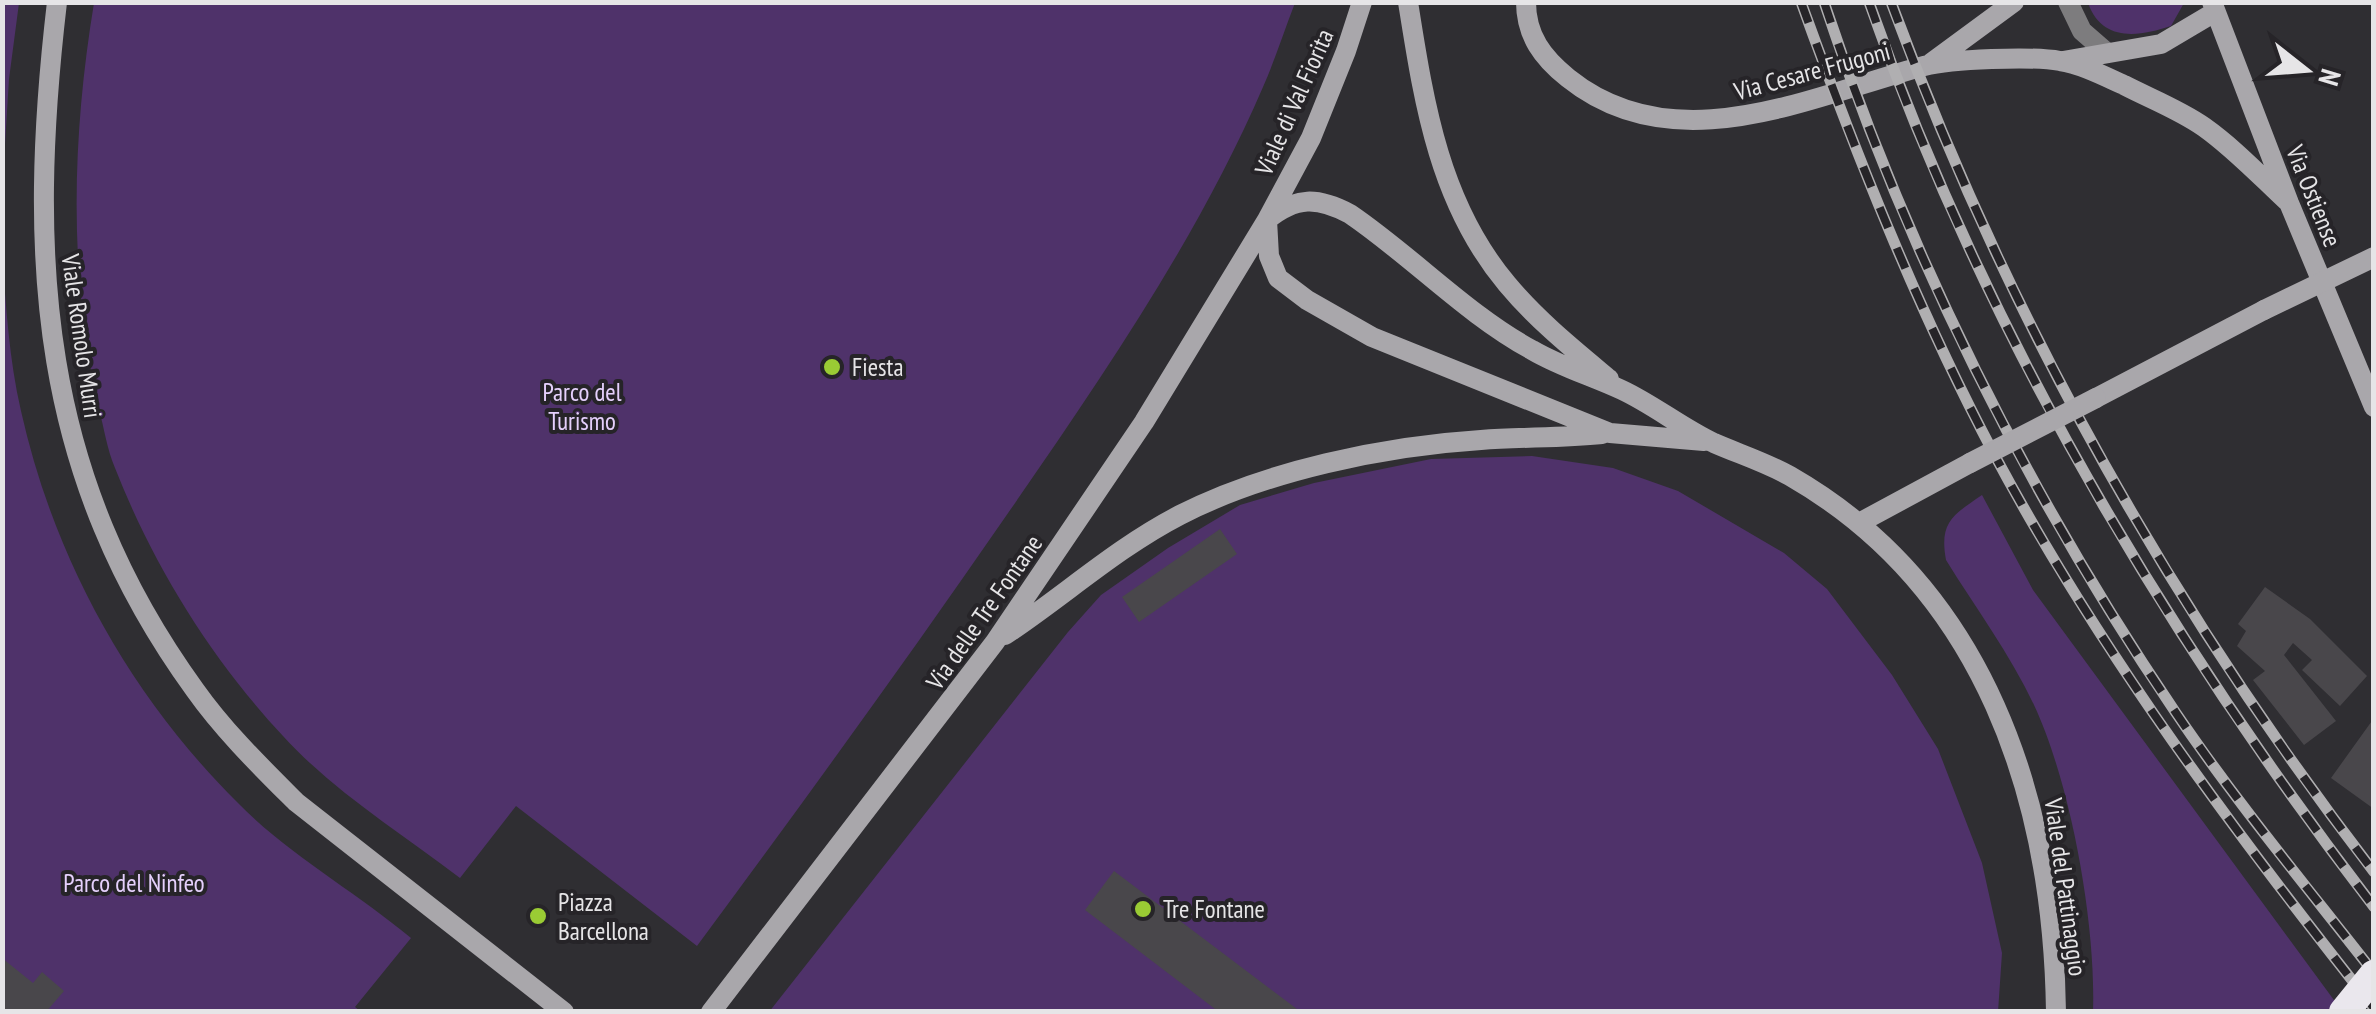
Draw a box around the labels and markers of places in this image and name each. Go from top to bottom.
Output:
place label: Fiesta [852,351,903,383]
marker: Fiesta [821,356,843,378]
place label: Piazza Barcellona [558,886,649,947]
place label: Tre Fontane [1163,893,1265,925]
marker: Tre Fontane [1132,898,1154,920]
marker: Piazza Barcellona [527,905,549,927]

